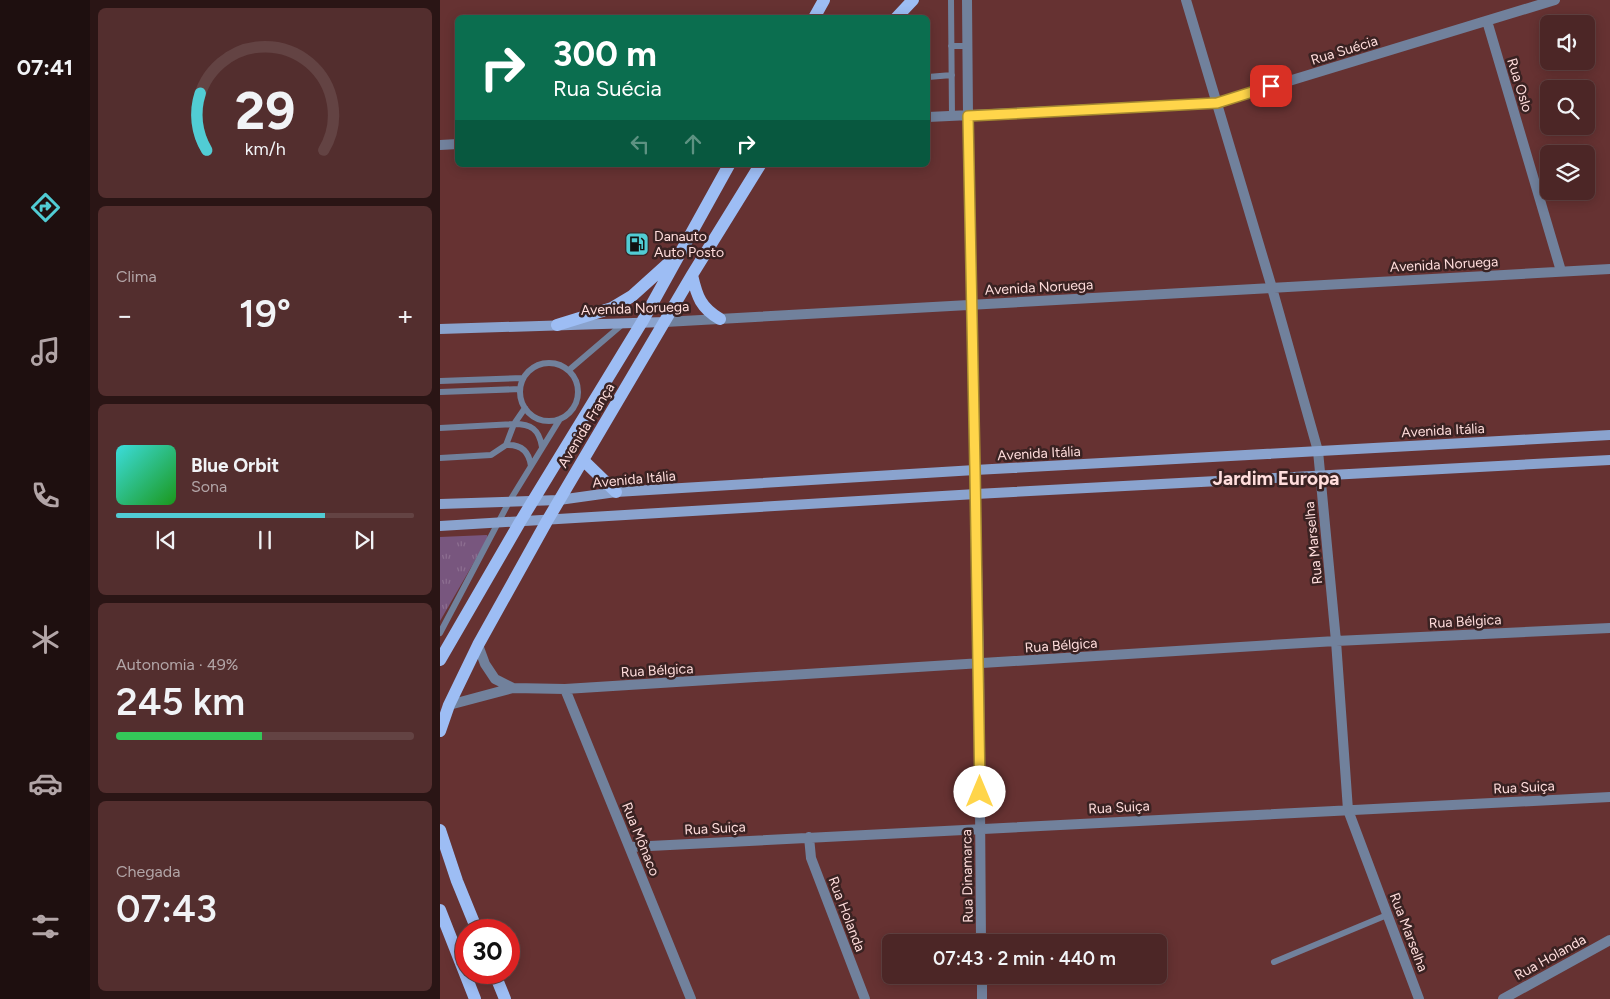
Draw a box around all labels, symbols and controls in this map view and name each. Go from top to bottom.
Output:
map controls [1540,15,1595,200]
button: sound [1540,15,1595,70]
street label: Rua Suécia [1309,32,1380,69]
text: 300 m [553,33,657,75]
icon: right [470,35,535,100]
text: 07:41 [17,54,73,81]
street label: Rua Oslo [1503,56,1536,114]
pin [1250,65,1292,107]
icon: arrive [1257,72,1285,100]
text: Rua Suécia [553,75,662,102]
text: 29 [235,80,295,142]
button: search [1540,80,1595,135]
icon: left [626,130,654,158]
icon: ahead [679,130,707,158]
icon: right [732,130,760,158]
text: km/h [245,138,285,159]
button: layers [1540,145,1595,200]
icon: directions [28,190,63,225]
place label: Danauto Auto Posto [654,228,724,261]
fuel station icon: Danauto Auto Posto [624,231,650,257]
street label: Avenida Noruega [1389,253,1499,276]
text: Clima [116,267,157,286]
street label: Avenida Noruega [984,276,1094,299]
text: 19° [239,291,291,337]
text: − [116,298,133,332]
text: + [397,298,414,332]
street label: Avenida Noruega [581,298,690,319]
icon: music [28,334,63,369]
street label: Avenida França [554,380,618,471]
street label: Avenida Itália [1401,420,1485,441]
street label: Avenida Itália [997,443,1081,464]
text: Blue Orbit [191,454,279,477]
street label: Avenida Itália [592,467,676,492]
district label: Jardim Europa [1213,467,1339,490]
text: Sona [191,477,227,496]
icon: phone [28,478,63,513]
street label: Rua Marselha [1301,501,1326,585]
icon: previous [152,526,180,554]
icon: pause [251,526,279,554]
icon: next [350,526,378,554]
street label: Rua Bélgica [1428,611,1502,632]
icon: climate [28,622,63,657]
street label: Rua Bélgica [1024,634,1098,657]
text: Autonomia · 49% [116,655,238,674]
street label: Rua Bélgica [620,660,694,681]
text: 245 km [116,679,245,725]
position arrow [953,765,1005,817]
icon: car [28,766,63,801]
street label: Rua Suiça [1493,777,1555,798]
street label: Rua Suiça [1088,797,1150,818]
street label: Rua Mônaco [618,800,663,878]
street label: Rua Suiça [684,818,746,839]
street label: Rua Dinamarca [958,829,977,923]
text: Chegada [116,862,180,881]
street label: Rua Holanda [824,874,869,954]
text: 07:43 [116,886,217,932]
street label: Rua Marselha [1386,890,1431,974]
icon: filters [28,909,63,944]
speed limit sign: 30 [455,919,520,984]
street label: Rua Holanda [1511,931,1589,984]
text: 07:43 · 2 min · 440 m [933,947,1116,970]

